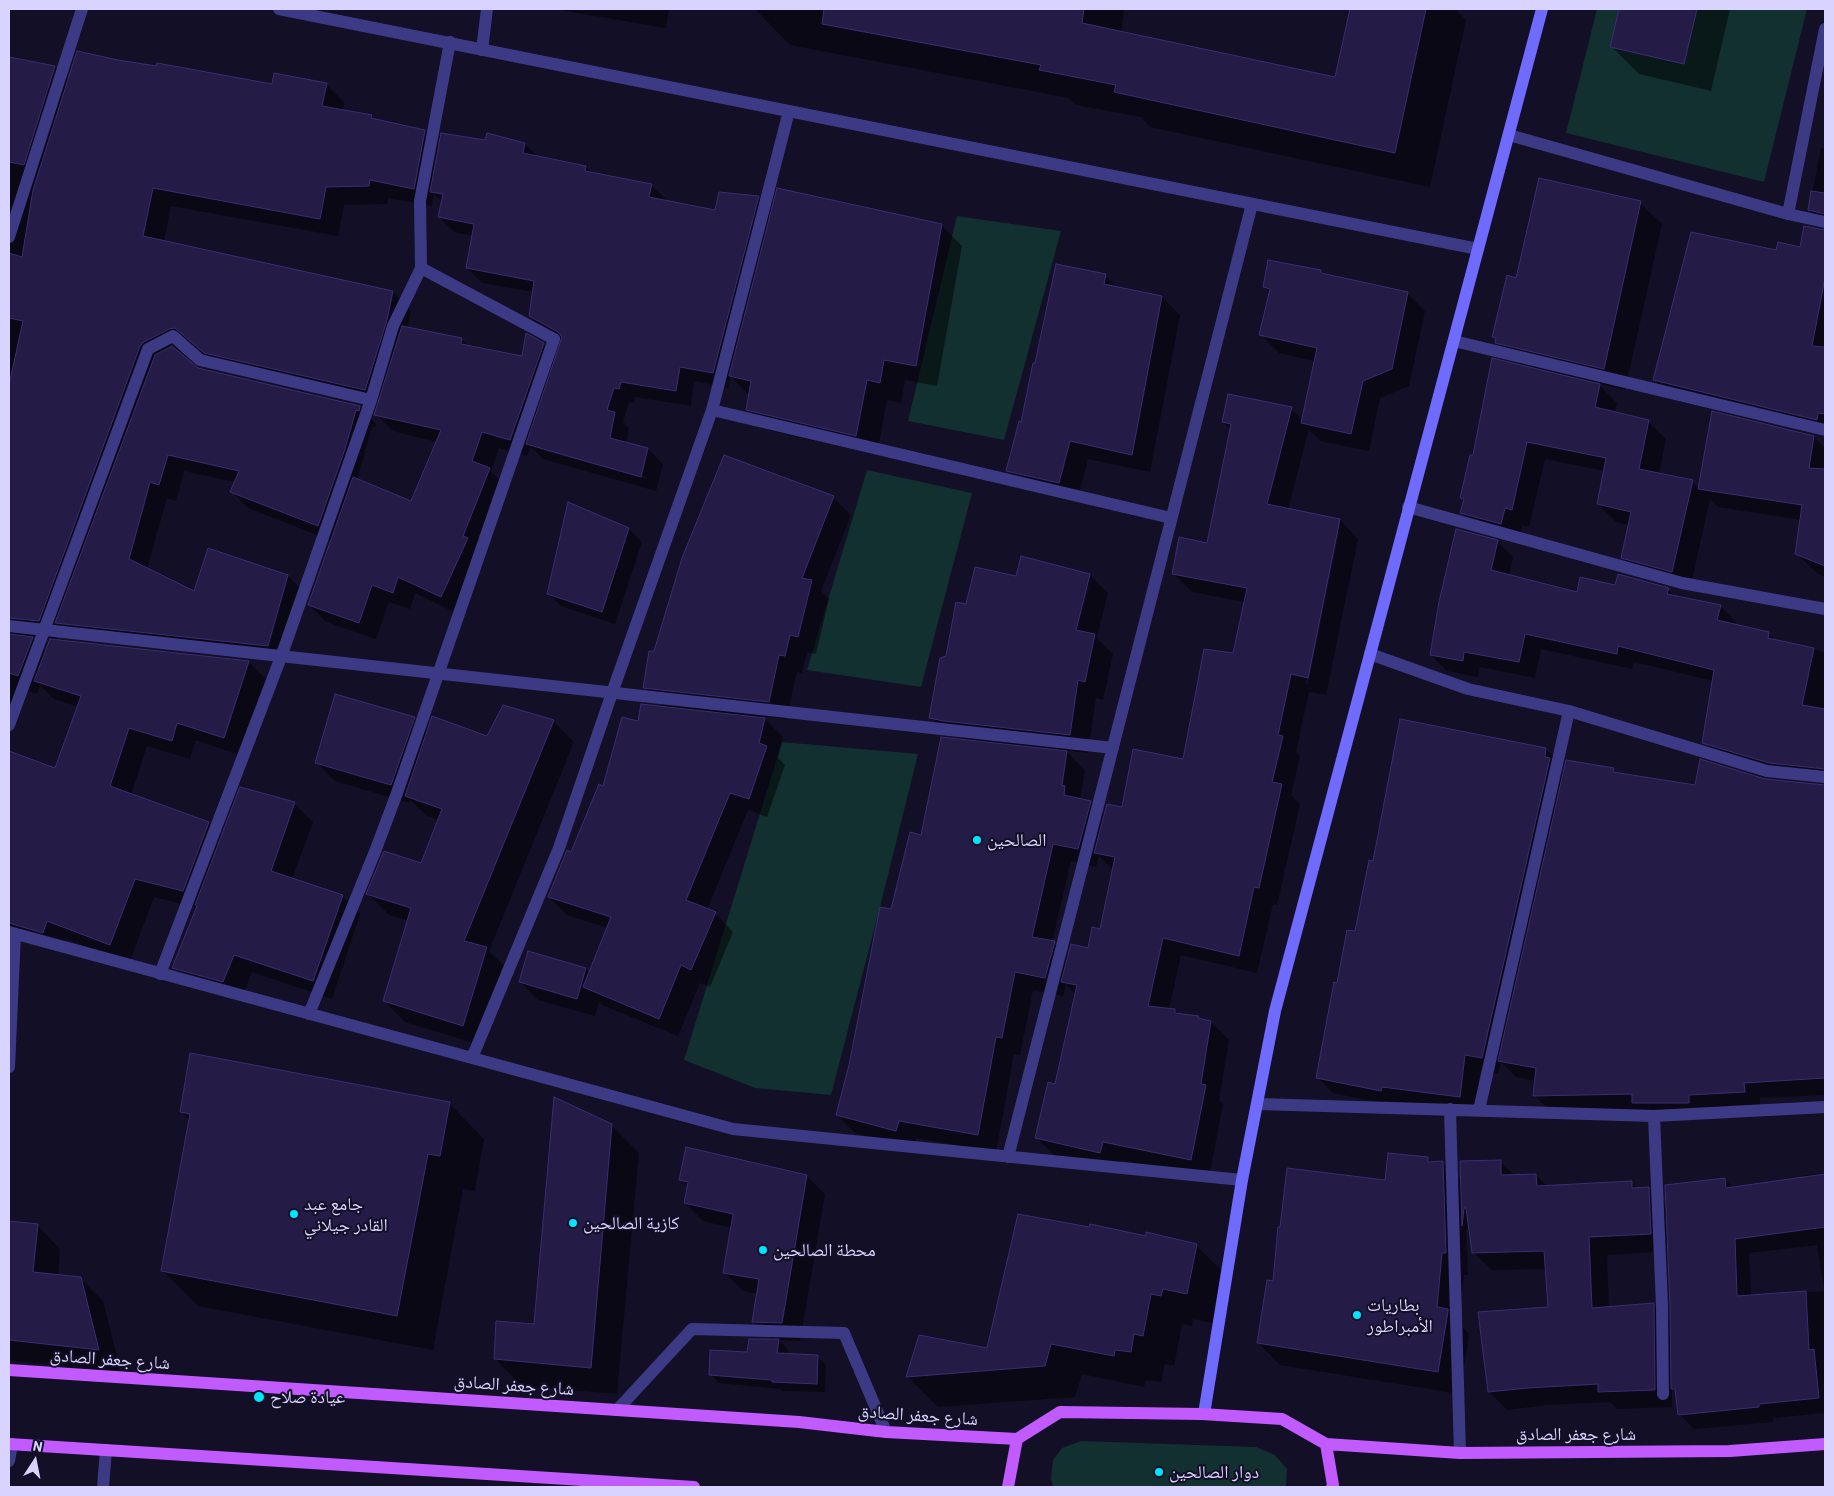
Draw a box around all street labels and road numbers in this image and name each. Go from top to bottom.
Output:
street label: شارع جعفر الصادق [49,1344,171,1374]
street label: شارع جعفر الصادق [453,1370,575,1400]
street label: شارع جعفر الصادق [857,1400,979,1430]
street label: شارع جعفر الصادق [1516,1423,1636,1445]

